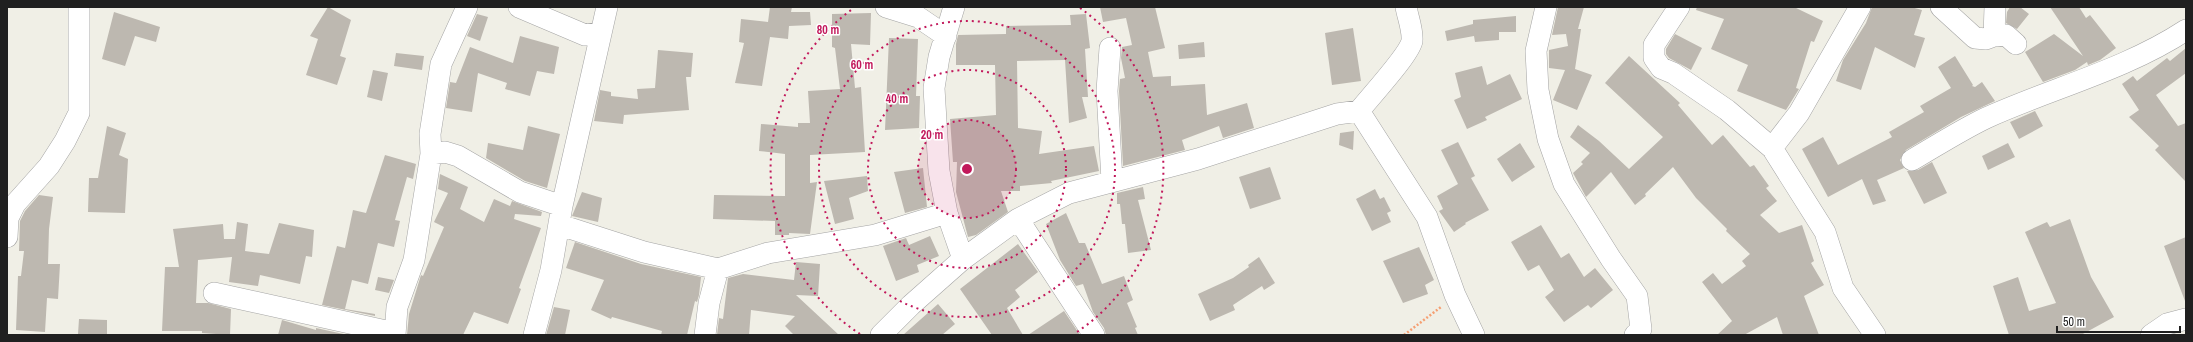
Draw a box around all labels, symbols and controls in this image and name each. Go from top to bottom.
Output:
text: 80 m [817,22,839,38]
text: 60 m [851,57,873,73]
text: 40 m [886,91,908,107]
text: 20 m [921,127,943,143]
centre of rings [960,162,974,176]
scale bar [2057,308,2180,334]
text: 50 m [2063,314,2085,330]

